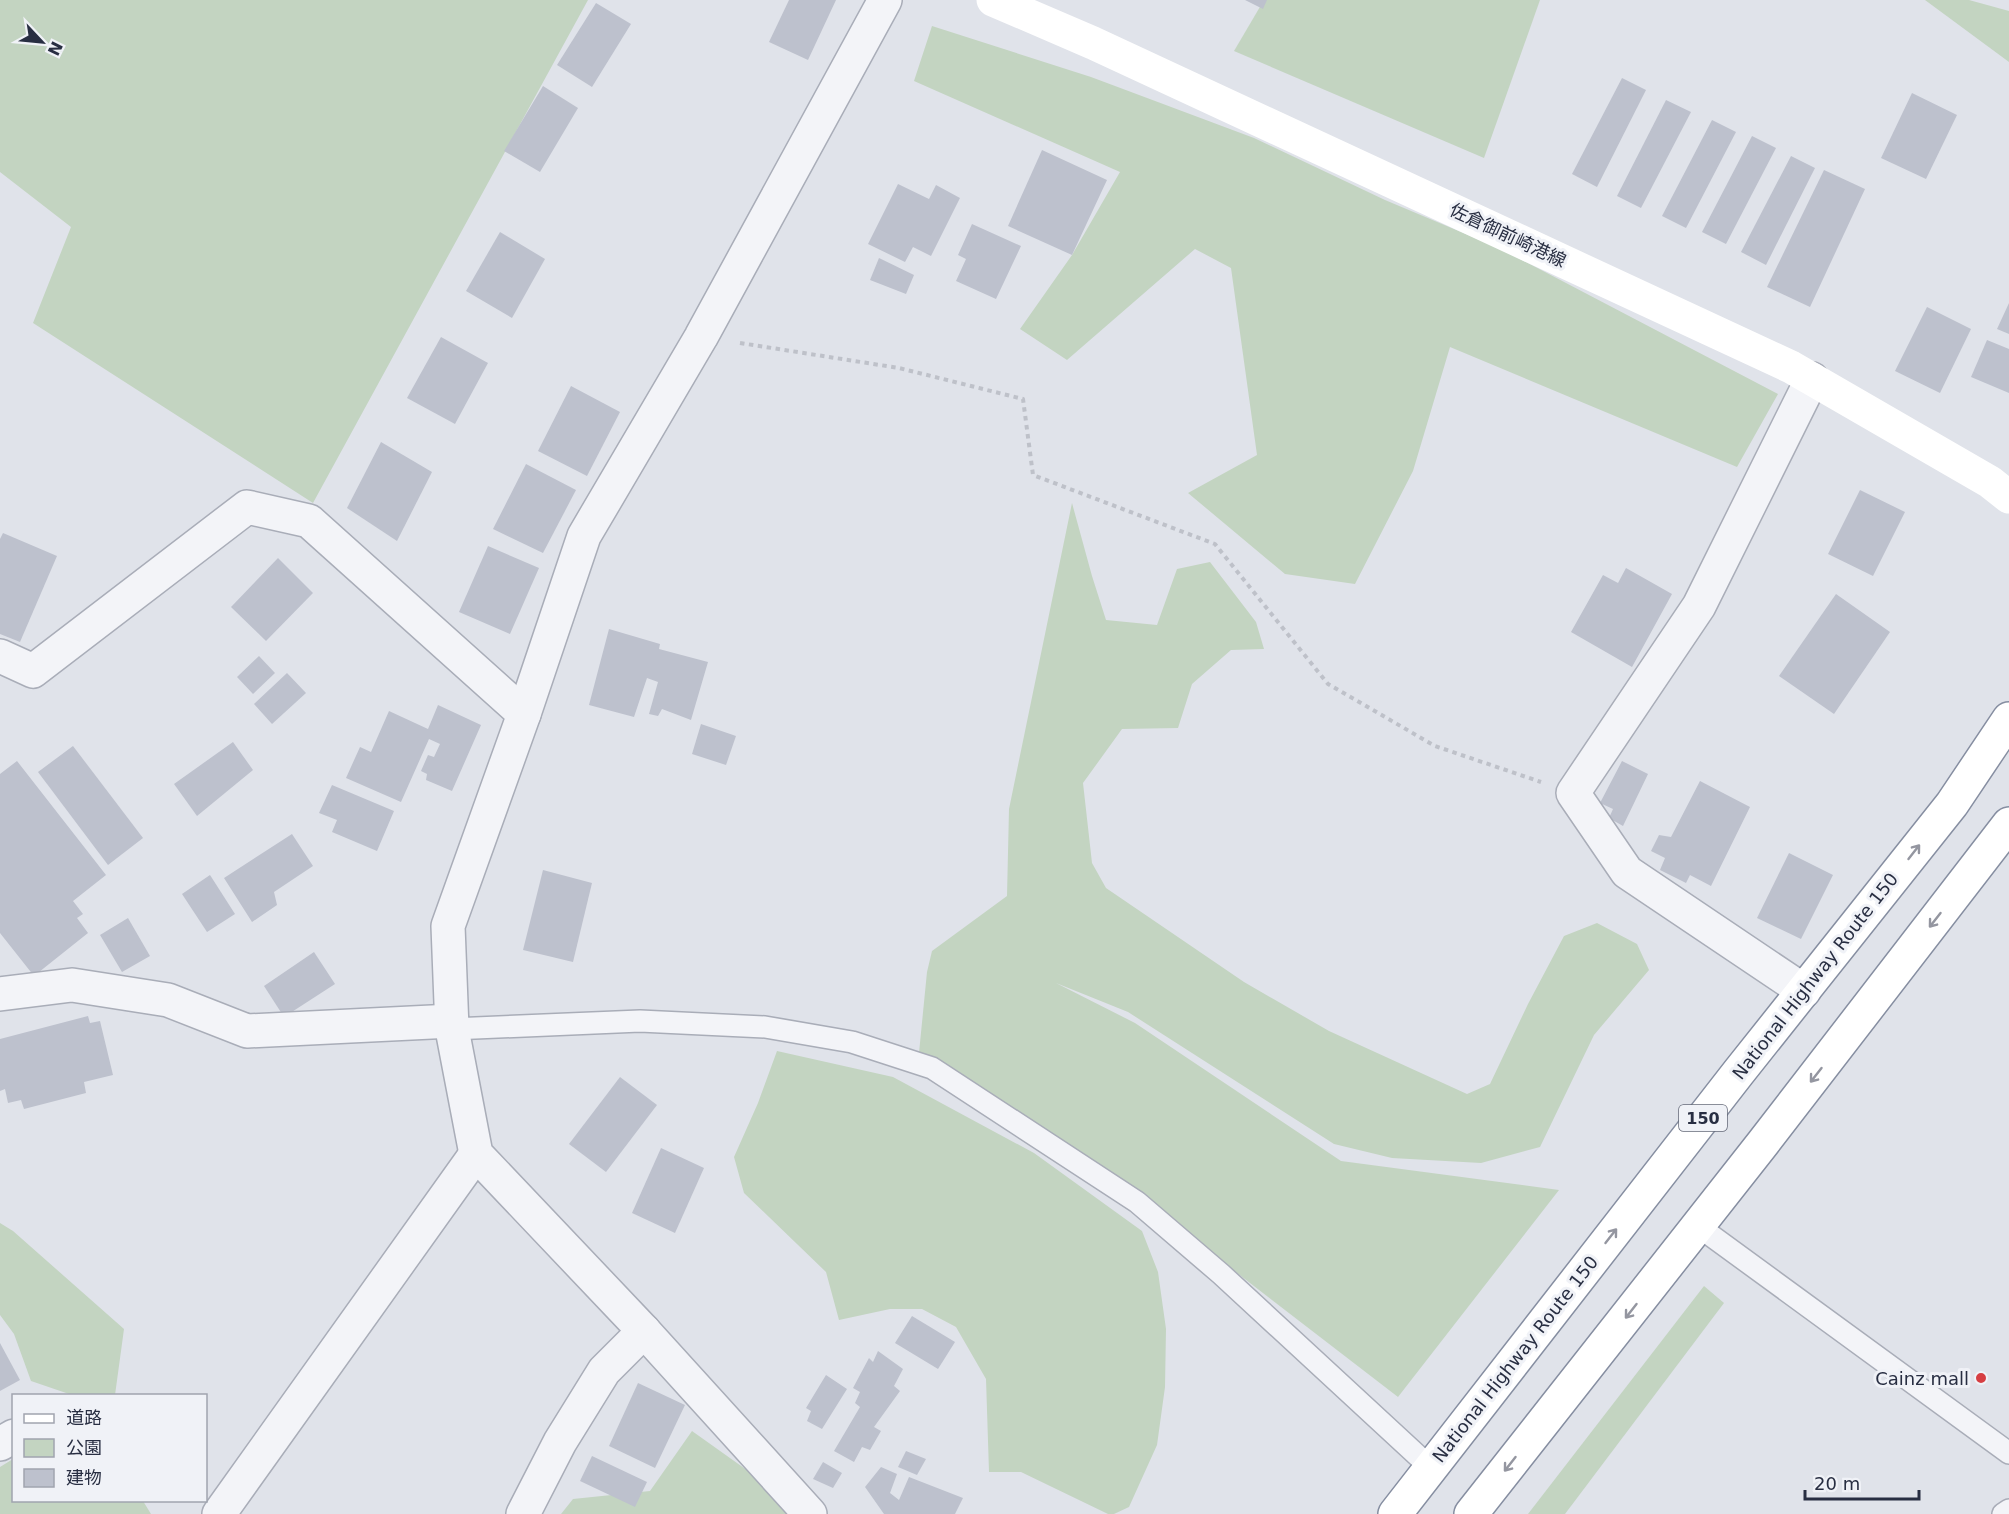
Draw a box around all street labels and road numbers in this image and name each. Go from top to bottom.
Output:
street label: 佐倉御前崎港線 [1446,199,1570,271]
street label: National Highway Route 150 [1728,868,1902,1084]
road number: 150 [1679,1105,1727,1131]
street label: National Highway Route 150 [1428,1251,1602,1467]

